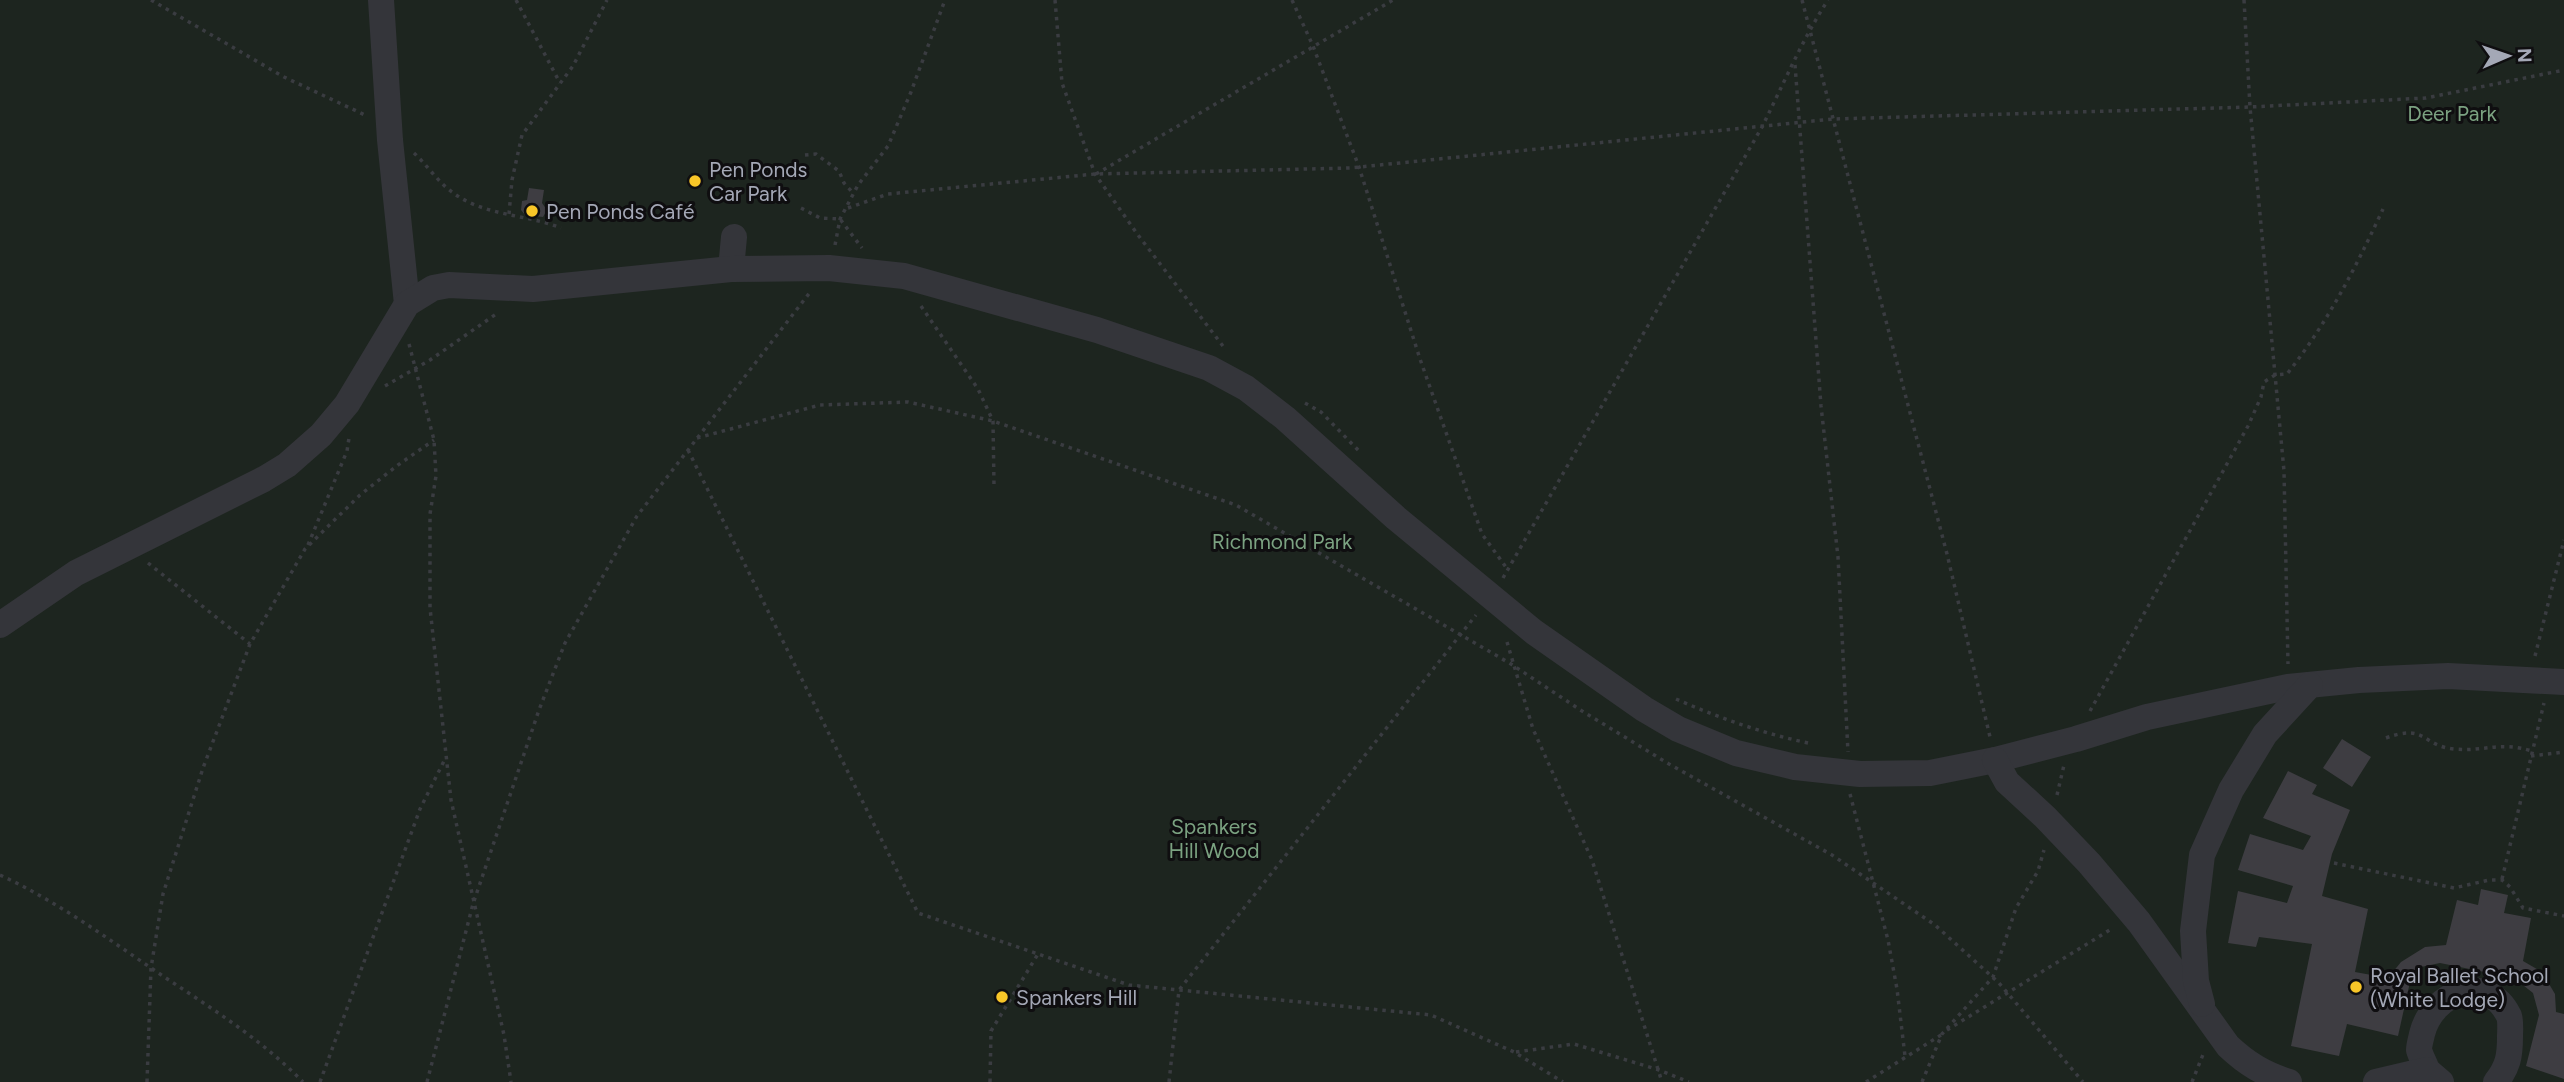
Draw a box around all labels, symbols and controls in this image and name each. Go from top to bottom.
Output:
north arrow [2473,21,2543,91]
text: N [2513,48,2536,63]
park label: Deer Park [2407,101,2498,126]
place label: Pen Ponds Car Park [709,157,807,206]
marker: Pen Ponds Car Park [687,173,703,189]
place label: Pen Ponds Café [546,199,694,224]
marker: Pen Ponds Café [524,203,540,219]
park label: Richmond Park [1212,529,1353,554]
park label: Spankers Hill Wood [1168,814,1260,863]
place label: Royal Ballet School (White Lodge) [2370,963,2549,1012]
marker: Royal Ballet School (White Lodge) [2348,979,2364,995]
place label: Spankers Hill [1016,985,1137,1010]
marker: Spankers Hill [994,989,1010,1005]

